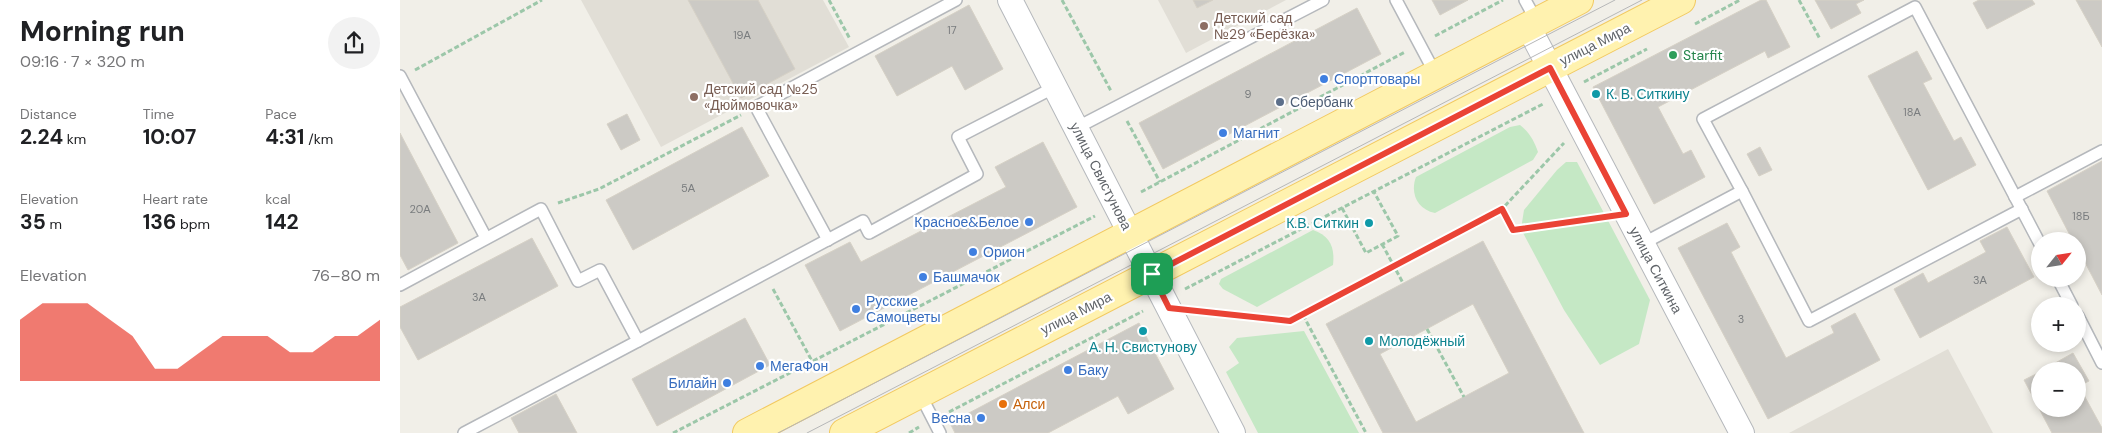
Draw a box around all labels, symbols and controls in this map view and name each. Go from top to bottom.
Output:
place label: Детский сад №29 «Берёзка» [1214,9,1315,43]
text: Morning run [20,13,185,50]
button: share [328,17,380,69]
street label: улица Мира [1556,18,1634,70]
marker: Детский сад №29 «Берёзка» [1198,20,1210,32]
house number: 17 [947,23,957,37]
house number: 19А [733,28,751,42]
place label: Starfit [1683,46,1723,64]
marker: Starfit [1667,49,1679,61]
text: 09:16 · 7 × 320 m [20,51,145,72]
place label: Спорттовары [1334,70,1420,88]
marker: Спорттовары [1318,73,1330,85]
place label: Детский сад №25 «Дюймовочка» [704,80,818,114]
place label: К. В. Ситкину [1606,85,1690,103]
house number: 9 [1245,87,1252,101]
marker: К. В. Ситкину [1590,88,1602,100]
marker: Детский сад №25 «Дюймовочка» [688,91,700,103]
place label: Сбербанк [1290,93,1354,111]
marker: Сбербанк [1274,96,1286,108]
text: Distance [20,105,77,123]
text: Time [143,105,174,123]
text: Pace [265,105,297,123]
house number: 18А [1903,105,1921,119]
street label: улица Свистунова [1066,119,1136,233]
text: 2.24 [20,123,63,151]
text: 10:07 [143,123,196,151]
text: 4:31 [265,123,304,151]
place label: Магнит [1233,124,1280,142]
marker: Магнит [1217,127,1229,139]
text: km [63,130,86,148]
text: /km [304,130,333,148]
house number: 5А [681,181,696,195]
text: Elevation [20,190,78,208]
text: Heart rate [143,190,208,208]
text: kcal [265,190,291,208]
house number: 20А [409,202,431,216]
text: 35 [20,208,46,236]
text: 136 [143,208,176,236]
text: 142 [265,208,299,236]
house number: 18Б [2072,209,2090,223]
place label: Красное&Белое [914,213,1019,231]
place label: К.В. Ситкин [1286,214,1359,232]
text: m [46,215,62,233]
text: bpm [176,215,210,233]
marker: Красное&Белое [1023,216,1035,228]
marker: К.В. Ситкин [1363,217,1375,229]
street label: улица Ситкина [1626,223,1687,317]
north arrow [2031,232,2086,288]
map controls [2031,232,2086,417]
place label: Орион [983,243,1025,261]
marker: Орион [967,246,979,258]
pin [1131,253,1173,295]
icon: arrive [1138,260,1166,288]
text: Elevation [20,265,87,286]
text: 76–80 m [312,265,380,286]
place label: Башмачок [933,268,1000,286]
marker: Башмачок [917,271,929,283]
house number: 3А [1973,273,1988,287]
street label: улица Мира [1037,287,1115,339]
house number: 3А [472,290,487,304]
place label: Русские Самоцветы [866,292,941,326]
button: + [2031,297,2086,352]
marker: Русские Самоцветы [850,303,862,315]
house number: 3 [1738,312,1744,326]
marker: А. Н. Свистунову [1137,325,1149,337]
place label: Молодёжный [1379,332,1465,350]
marker: Молодёжный [1363,335,1375,347]
place label: А. Н. Свистунову [1089,338,1197,356]
place label: МегаФон [770,357,828,375]
marker: МегаФон [754,360,766,372]
place label: Баку [1078,361,1108,379]
button: − [2031,362,2086,417]
marker: Баку [1062,364,1074,376]
place label: Билайн [668,374,717,392]
marker: Билайн [721,377,733,389]
place label: Алси [1013,395,1045,413]
marker: Алси [997,398,1009,410]
place label: Весна [931,409,971,427]
marker: Весна [975,412,987,424]

